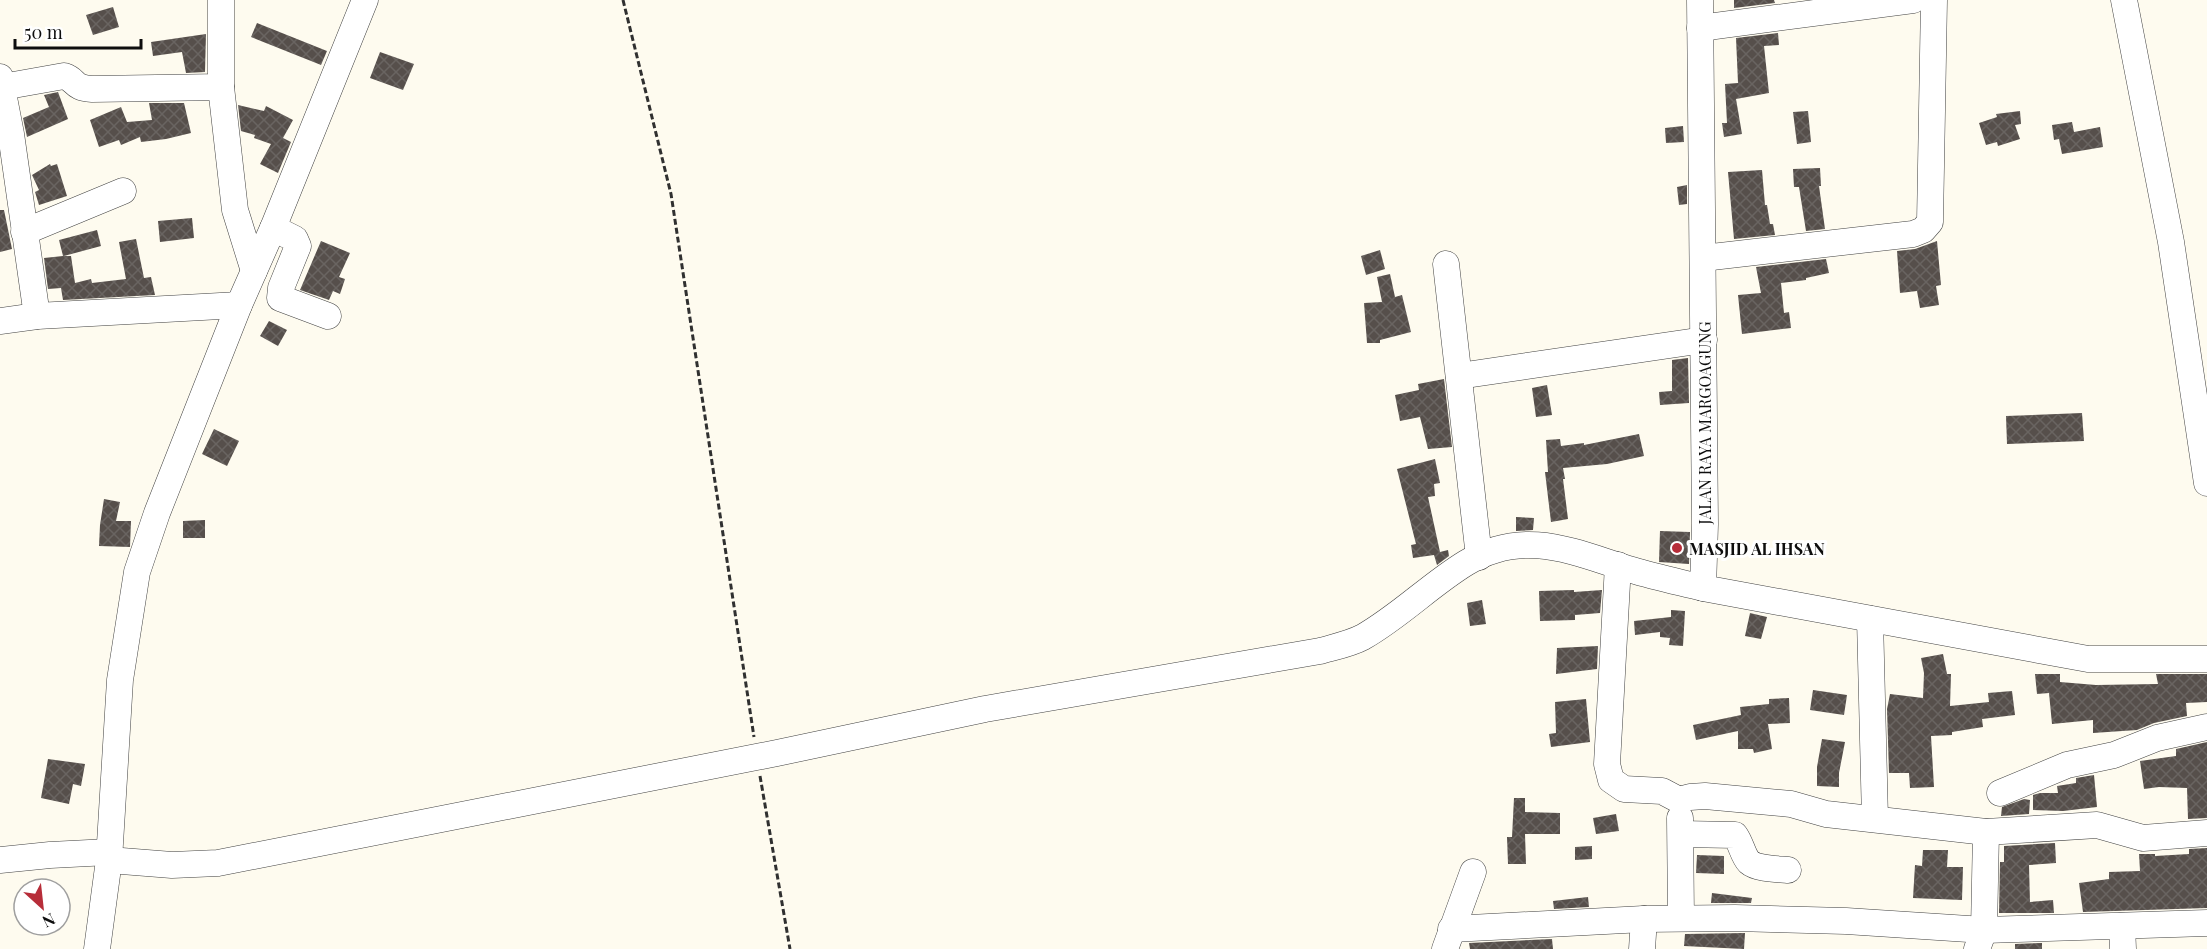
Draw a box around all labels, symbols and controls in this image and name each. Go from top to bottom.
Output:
scale bar [15,12,141,50]
text: 50 m [24,20,63,44]
street label: JALAN RAYA MARGOAGUNG [1694,321,1715,526]
place label: MASJID AL IHSAN [1689,538,1825,559]
marker: MASJID AL IHSAN [1670,541,1684,555]
north arrow [12,877,72,937]
text: N [39,909,59,933]

